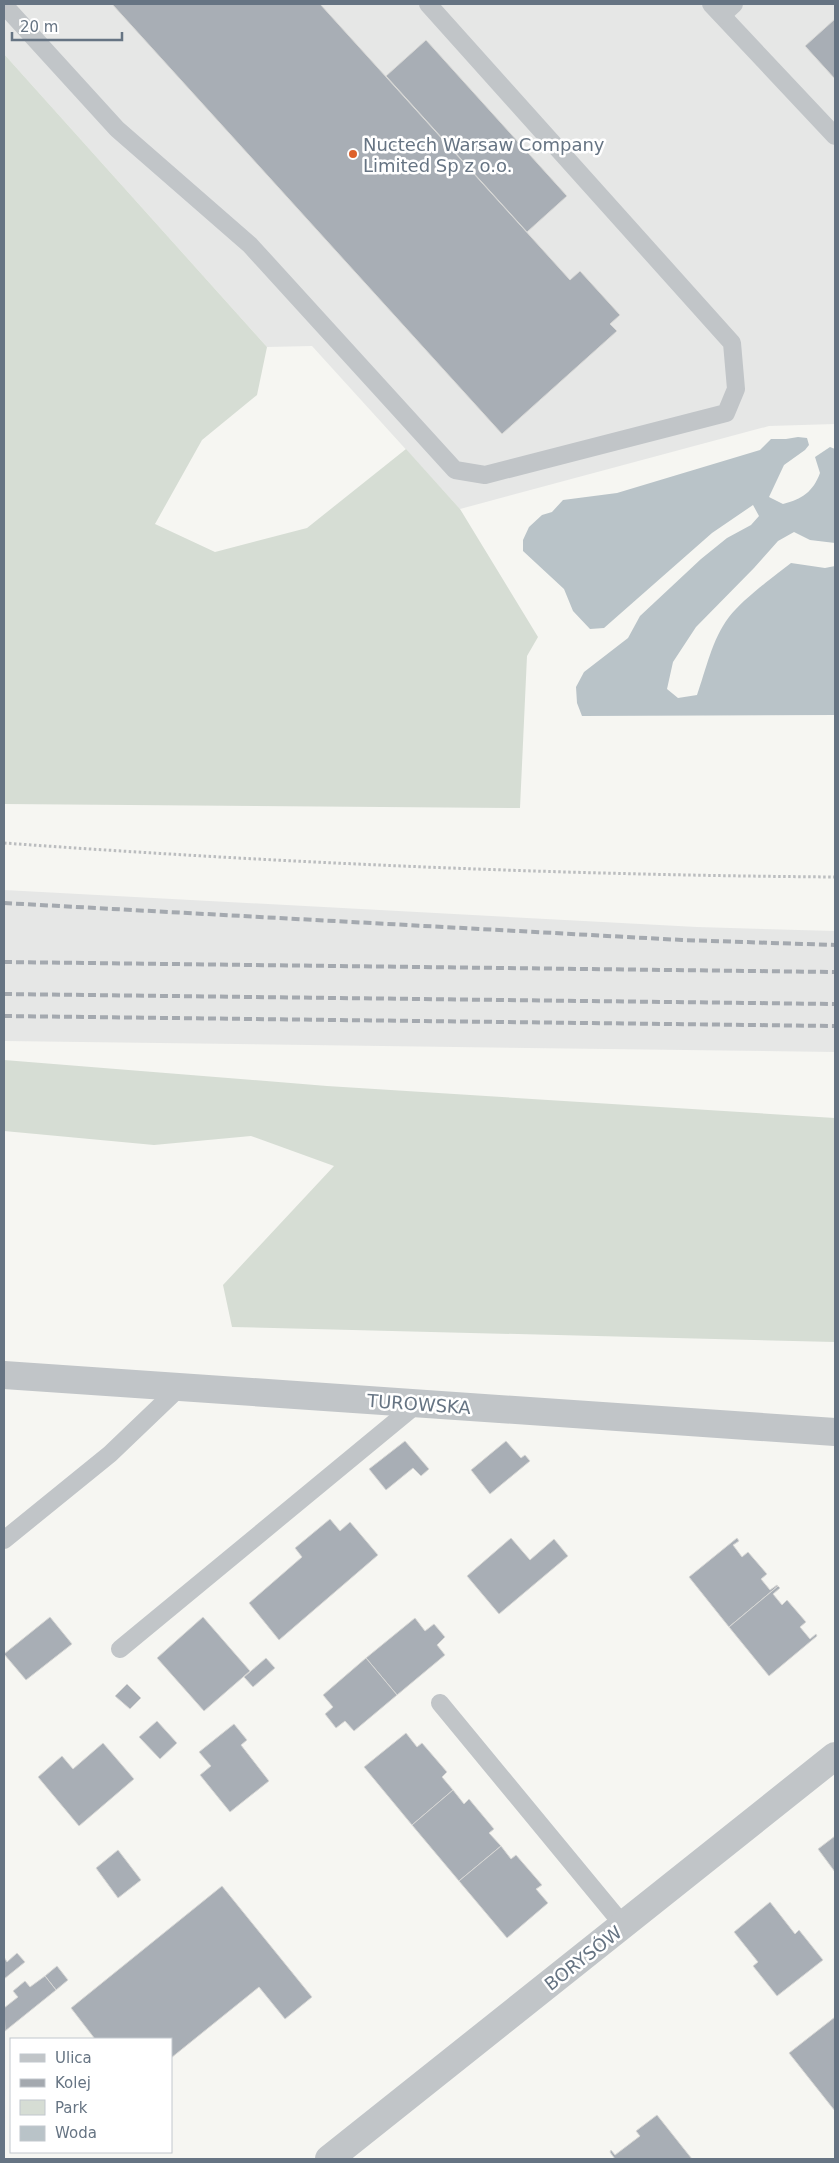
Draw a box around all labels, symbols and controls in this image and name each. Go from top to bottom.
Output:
scale bar [12,10,122,42]
text: 20 m [20,18,58,36]
place label: Nuctech Warsaw Company Limited Sp z o.o. [363,134,605,176]
marker: Nuctech Warsaw Company Limited Sp z o.o. [347,148,359,160]
street label: TUROWSKA [365,1390,472,1418]
street label: BORYSÓW [540,1921,626,1995]
legend [10,2038,172,2153]
text: Ulica [55,2049,92,2067]
text: Kolej [55,2074,91,2092]
text: Park [55,2099,88,2117]
text: Woda [55,2124,97,2142]

